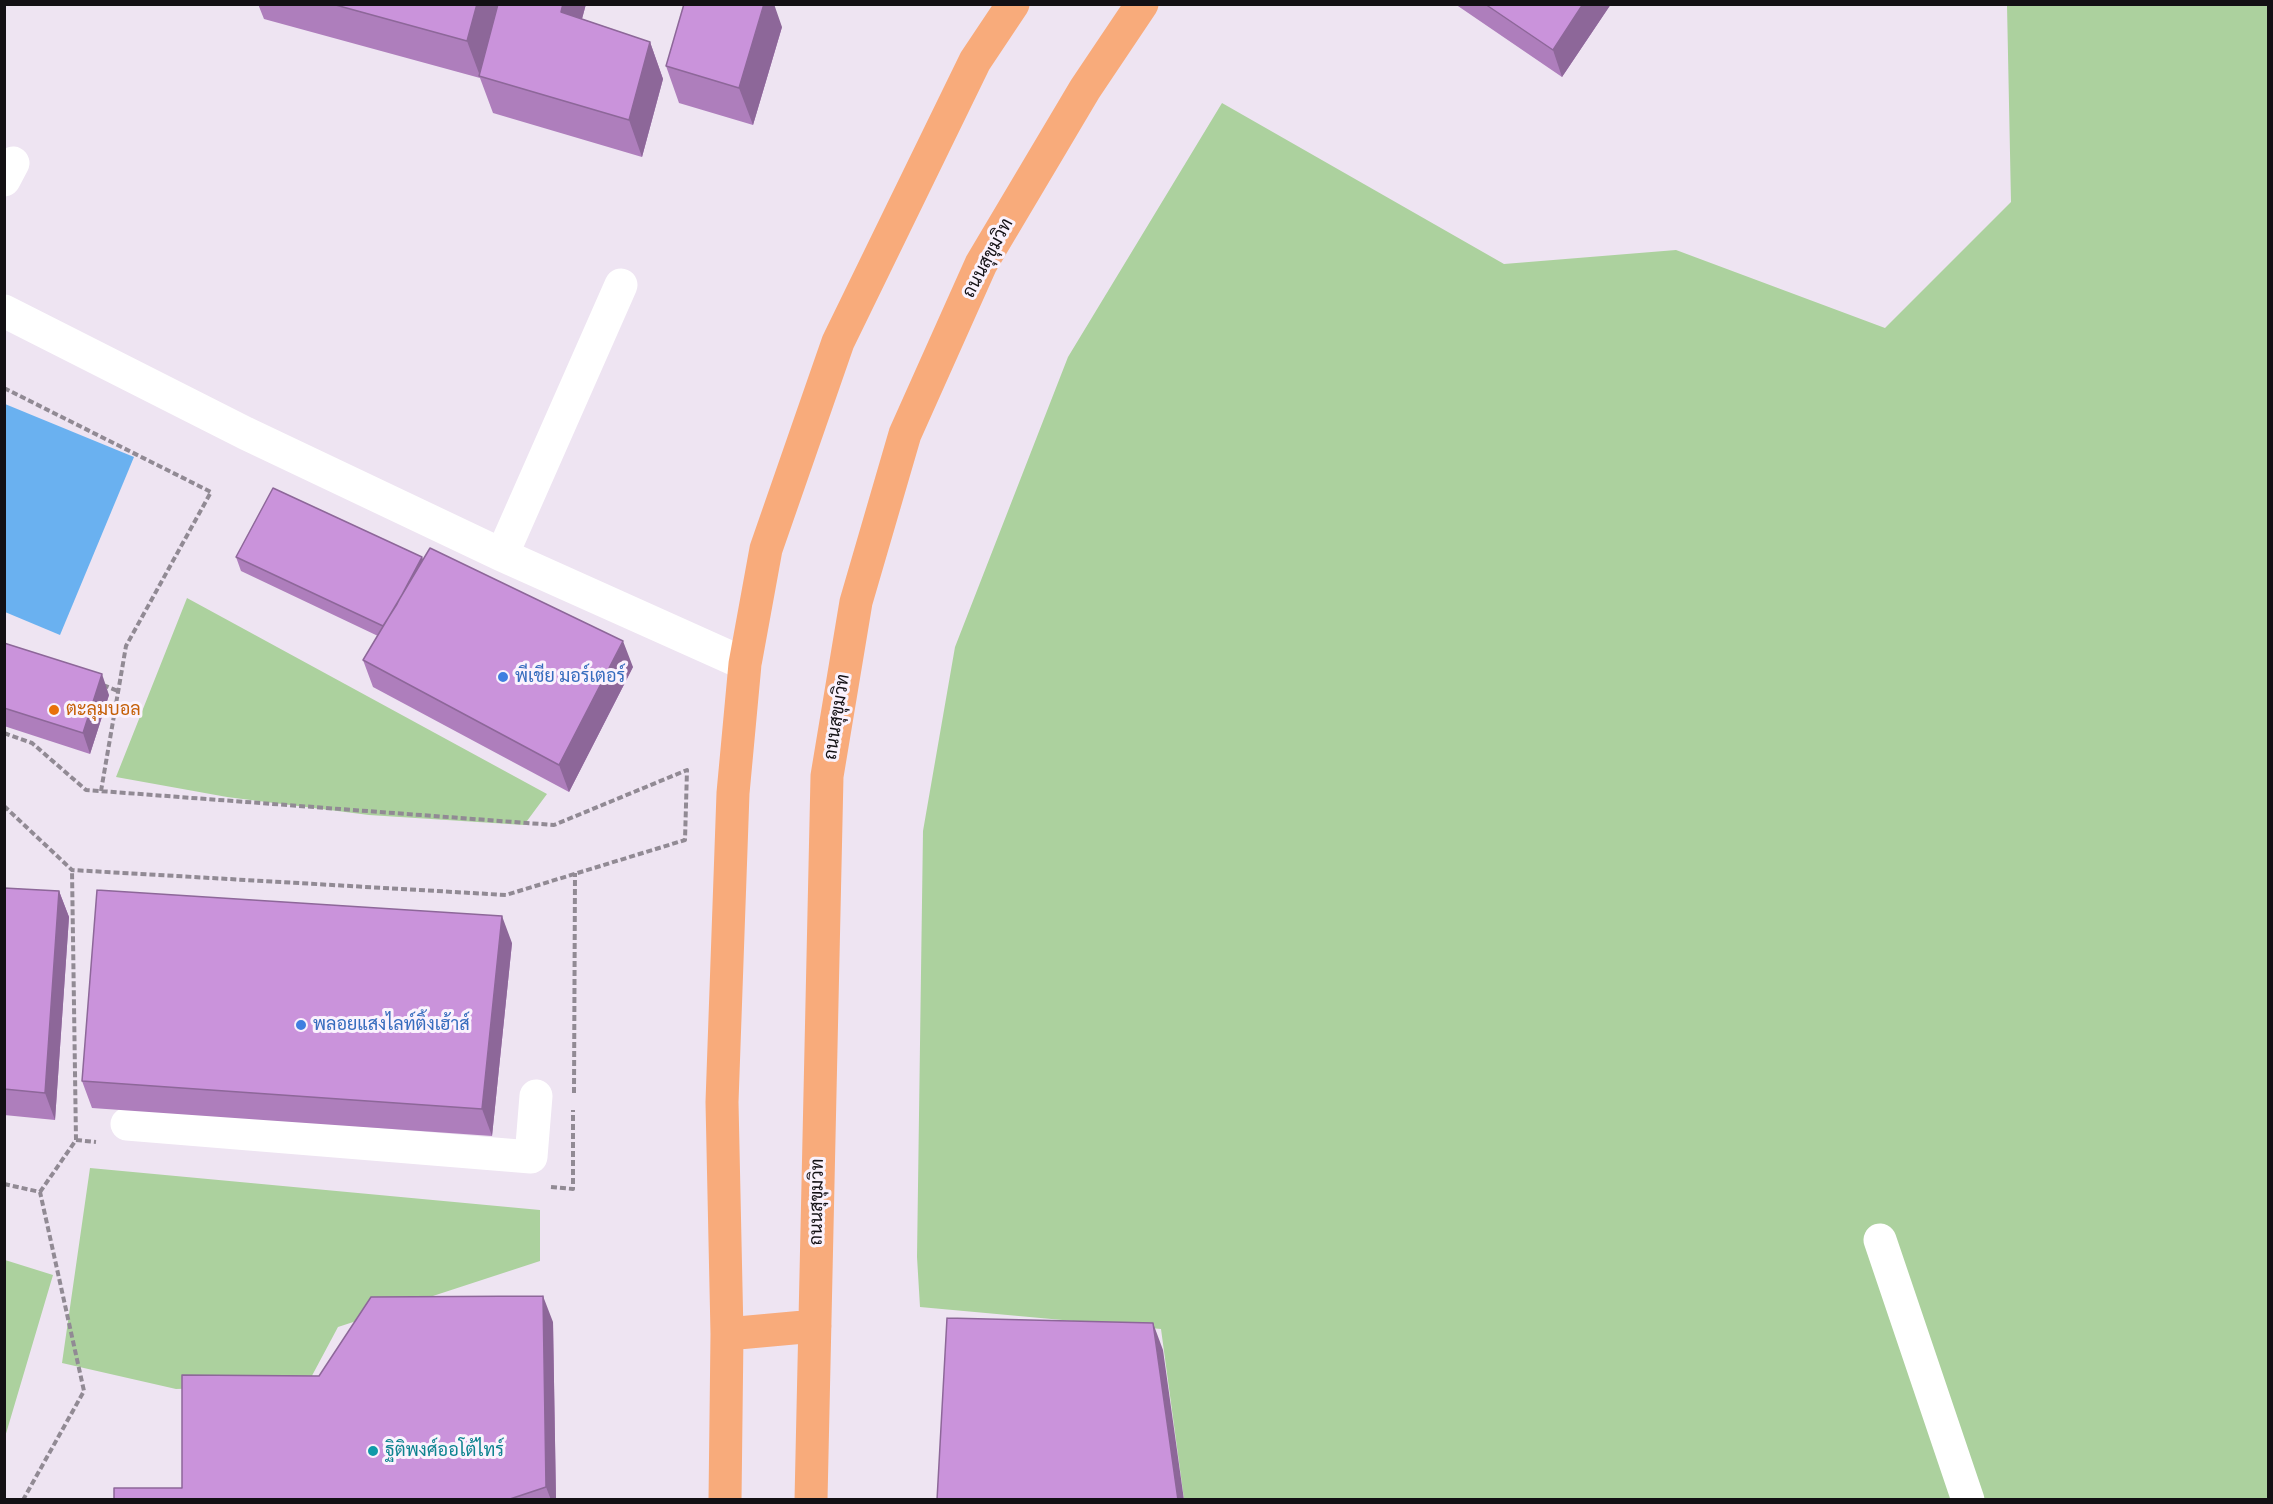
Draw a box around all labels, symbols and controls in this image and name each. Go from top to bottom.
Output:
street label: ถนนสุขุมวิท [958,215,1018,301]
place label: พีเชีย มอร์เตอร์ [515,666,625,688]
marker: พีเชีย มอร์เตอร์ [496,670,510,684]
street label: ถนนสุขุมวิท [820,673,854,761]
place label: ตะลุมบอล [66,699,141,721]
marker: ตะลุมบอล [47,703,61,717]
place label: พลอยแสงไลท์ติ้งเฮ้าส์ [313,1014,470,1036]
marker: พลอยแสงไลท์ติ้งเฮ้าส์ [294,1018,308,1032]
street label: ถนนสุขุมวิท [805,1159,829,1245]
place label: ฐิติพงศ์ออโต้ไทร์ [385,1440,504,1462]
marker: ฐิติพงศ์ออโต้ไทร์ [366,1444,380,1458]

